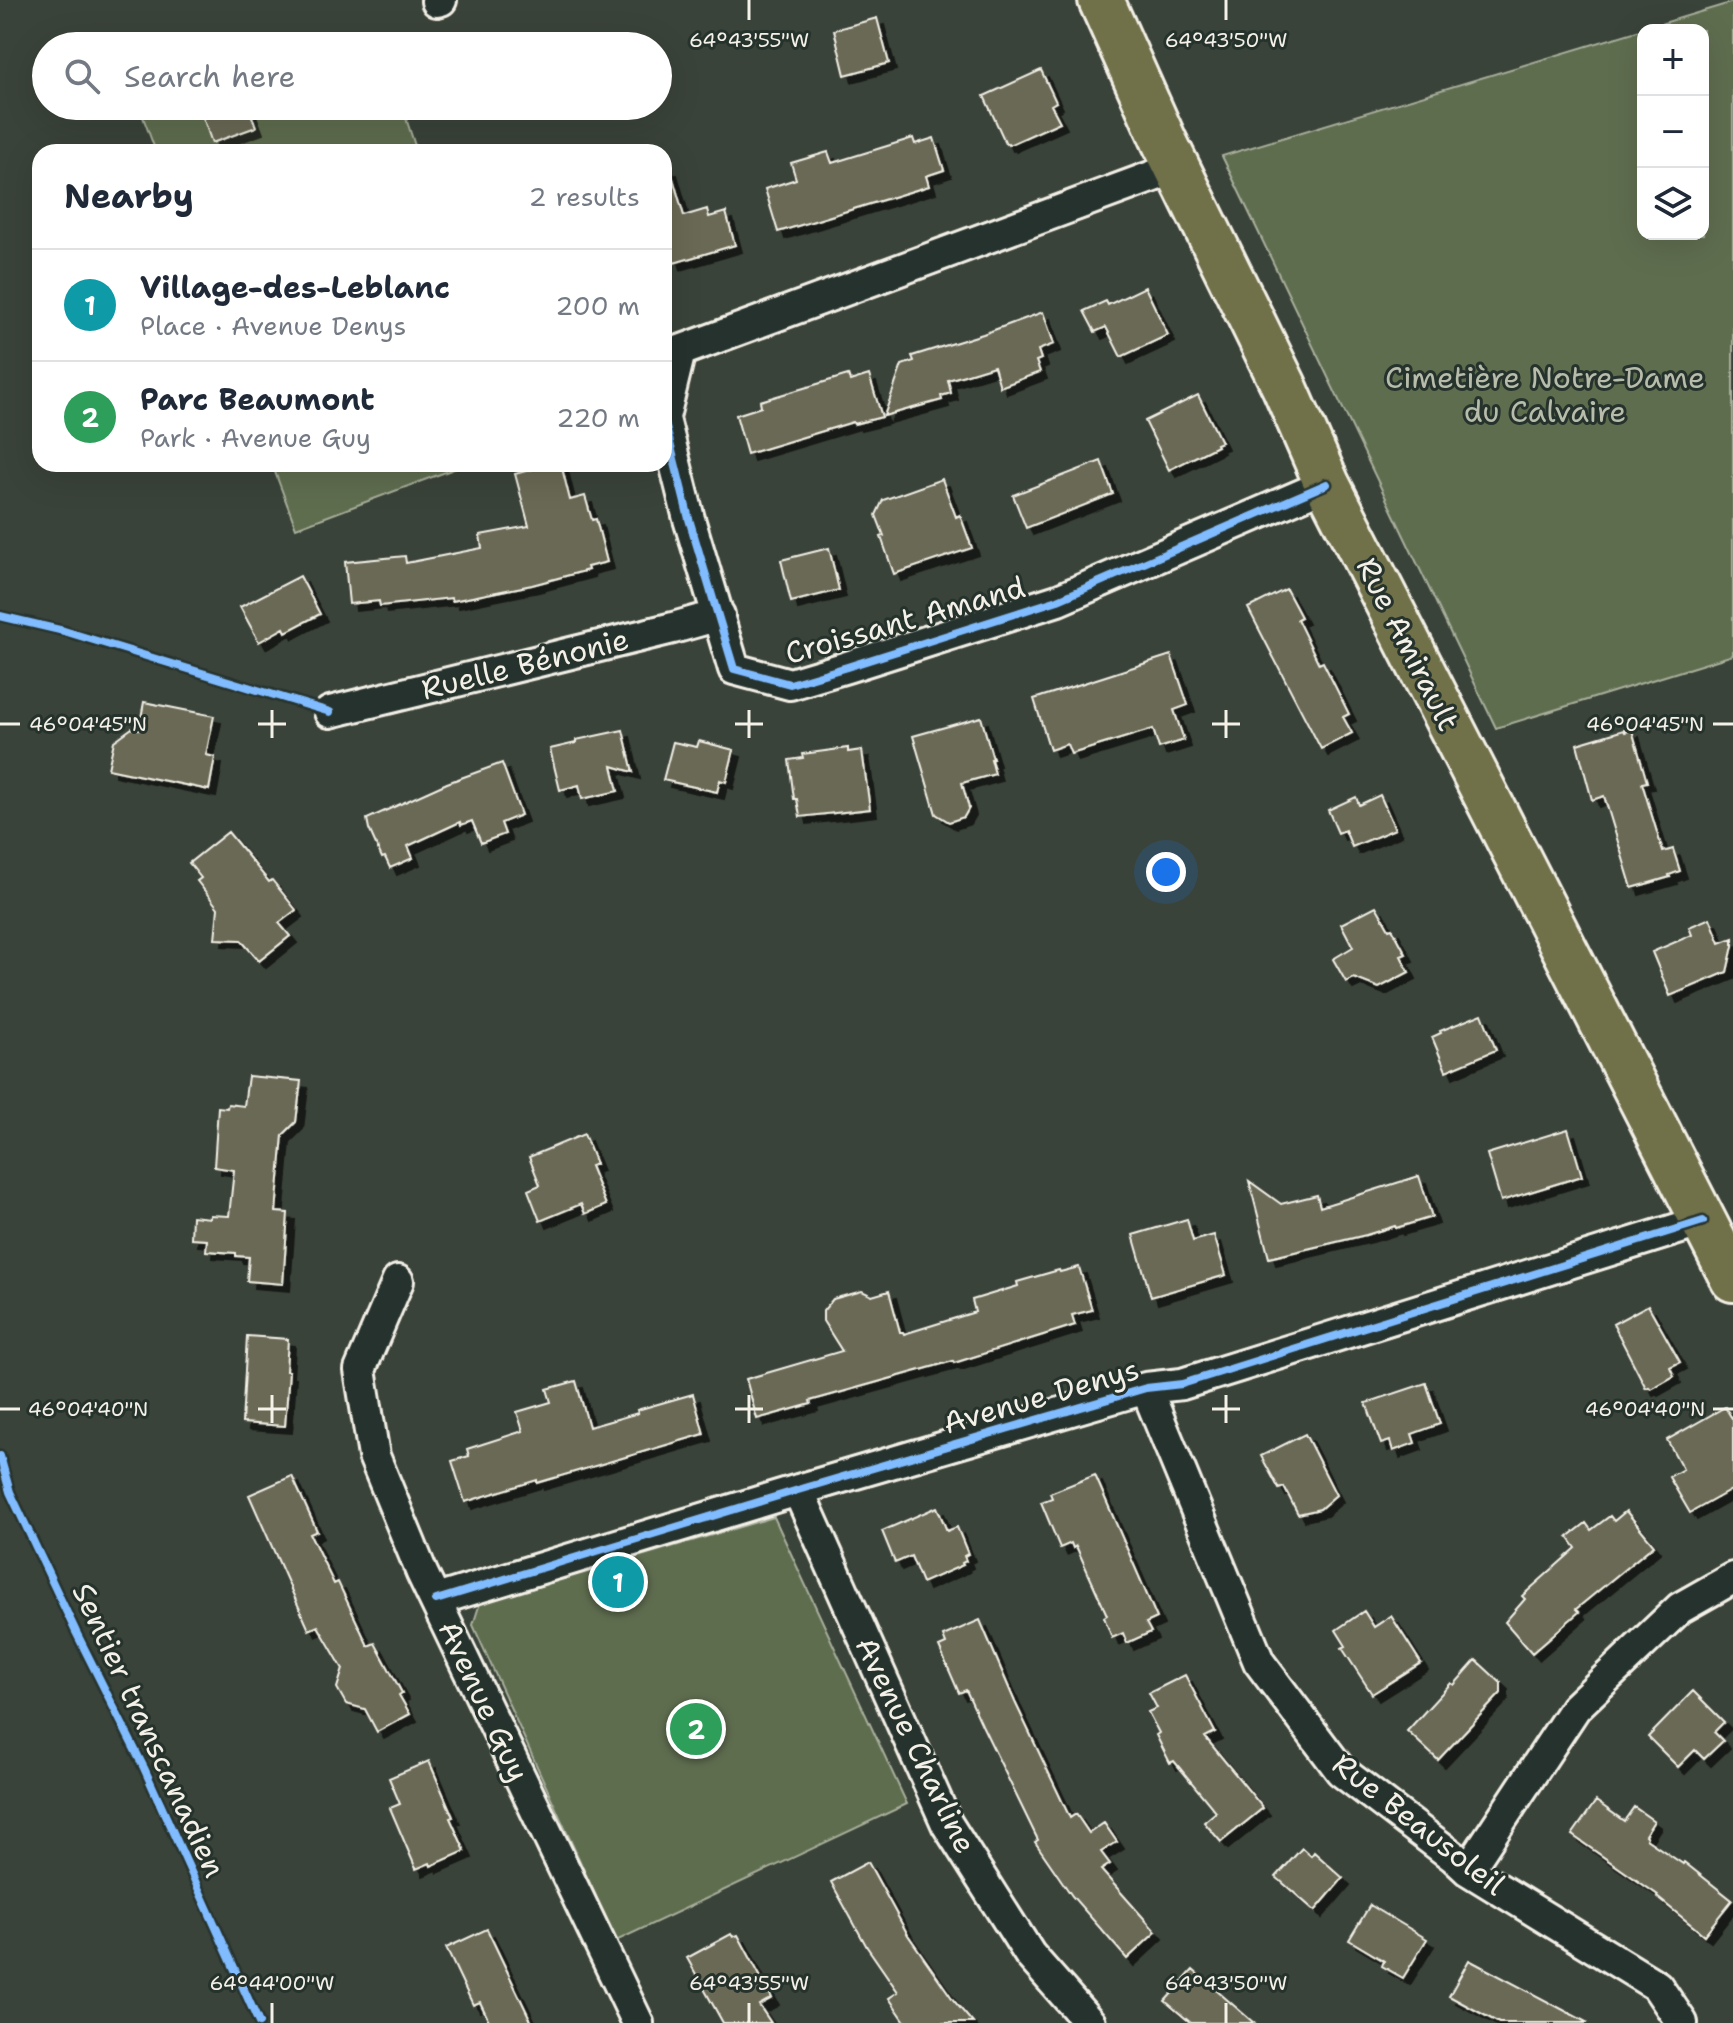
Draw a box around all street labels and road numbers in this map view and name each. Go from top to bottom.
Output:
street label: Rue Amirault [1347,550,1469,738]
street label: Croissant Amand [780,566,1030,674]
street label: Ruelle Bénonie [417,618,633,710]
street label: Avenue Denys [938,1348,1144,1444]
street label: Sentier transcanadien [63,1576,235,1884]
street label: Avenue Guy [429,1614,539,1788]
street label: Avenue Charline [846,1630,986,1860]
street label: Rue Beausoleil [1324,1744,1514,1904]

